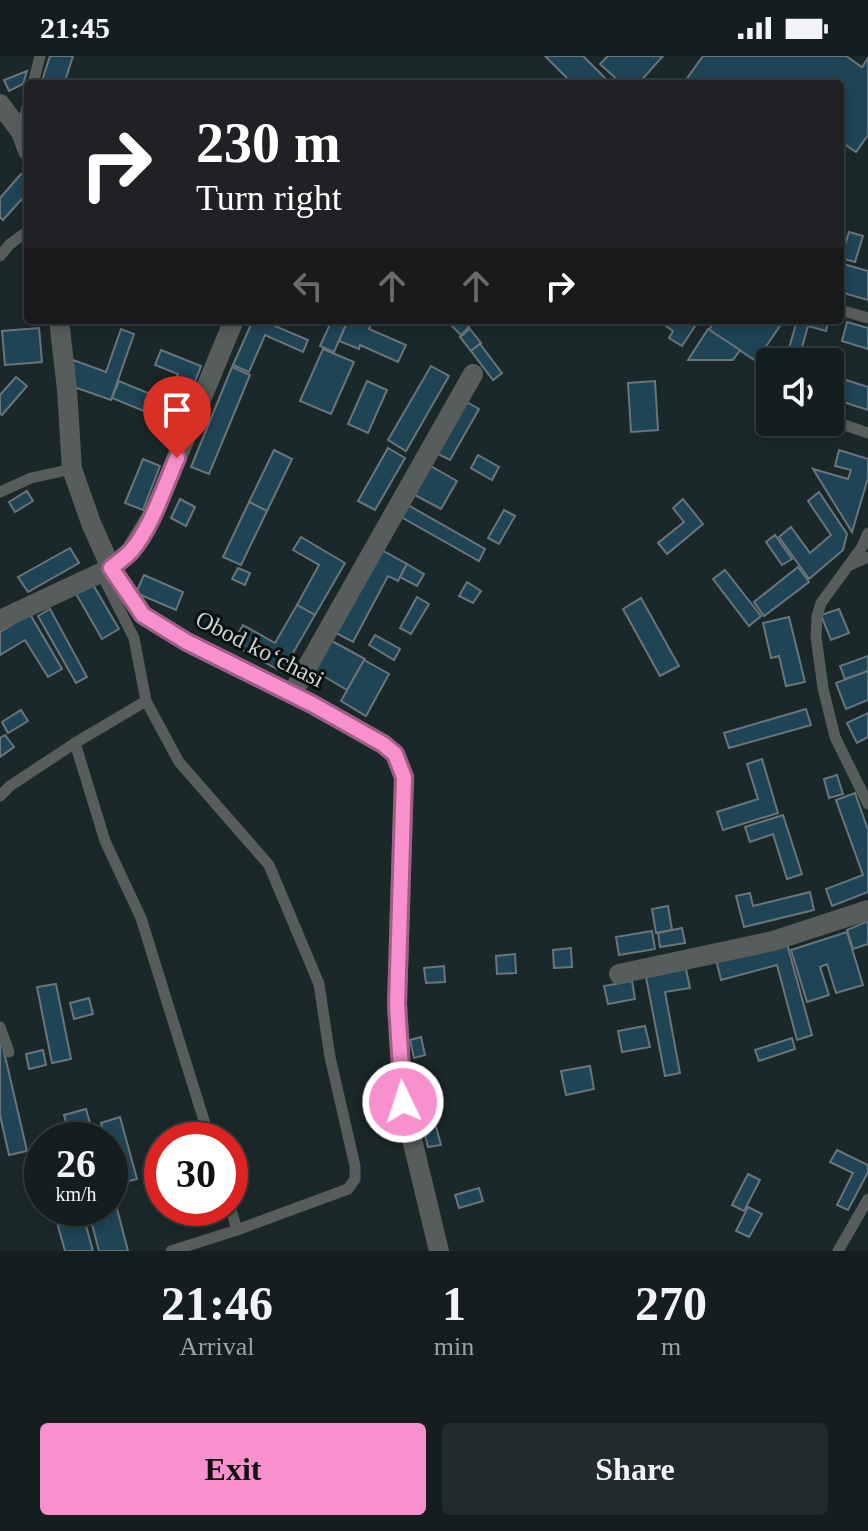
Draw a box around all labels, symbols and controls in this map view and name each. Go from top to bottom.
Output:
text: 21:45 [40,11,110,44]
icon: right [64,112,168,216]
text: 230 m [196,112,341,174]
text: Turn right [196,178,342,218]
icon: left [286,264,330,308]
icon: ahead [370,264,414,308]
icon: ahead [454,264,498,308]
icon: right [538,264,582,308]
map controls [756,348,844,436]
button: sound [756,348,844,436]
pin [143,376,211,458]
icon: arrive [155,388,199,432]
street label: Obod koʻchasi [191,605,329,693]
position arrow [361,1060,445,1144]
speed limit sign: 30 [144,1122,248,1226]
text: 26 [56,1141,96,1186]
text: km/h [55,1183,97,1205]
text: 21:46 [161,1277,273,1330]
text: 1 [442,1277,466,1330]
text: 270 [635,1277,707,1330]
text: Arrival [179,1332,254,1361]
text: min [434,1332,474,1361]
text: m [661,1332,681,1361]
button: Exit [40,1423,426,1515]
button: Share [442,1423,828,1515]

